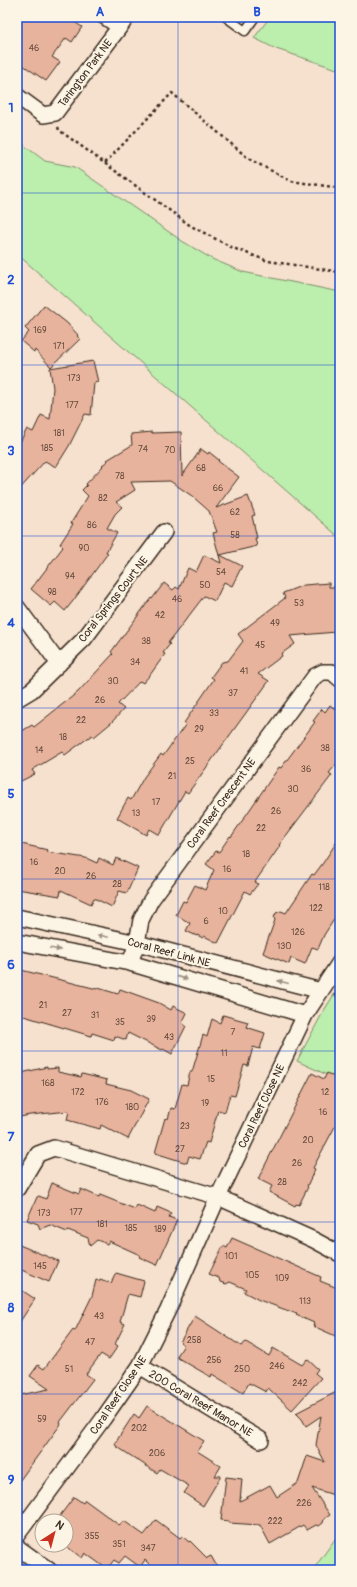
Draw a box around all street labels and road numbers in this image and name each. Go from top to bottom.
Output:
street label: Tarington Park NE [56,37,115,110]
street label: Coral Springs Court NE [76,554,151,645]
street label: Coral Reef Crescent NE [184,755,259,851]
street label: Coral Reef Link NE [126,935,212,970]
street label: Coral Reef Close NE [235,1062,288,1150]
street label: Coral Reef Close NE [87,1353,150,1437]
street label: 200 Coral Reef Manor NE [146,1367,255,1440]

